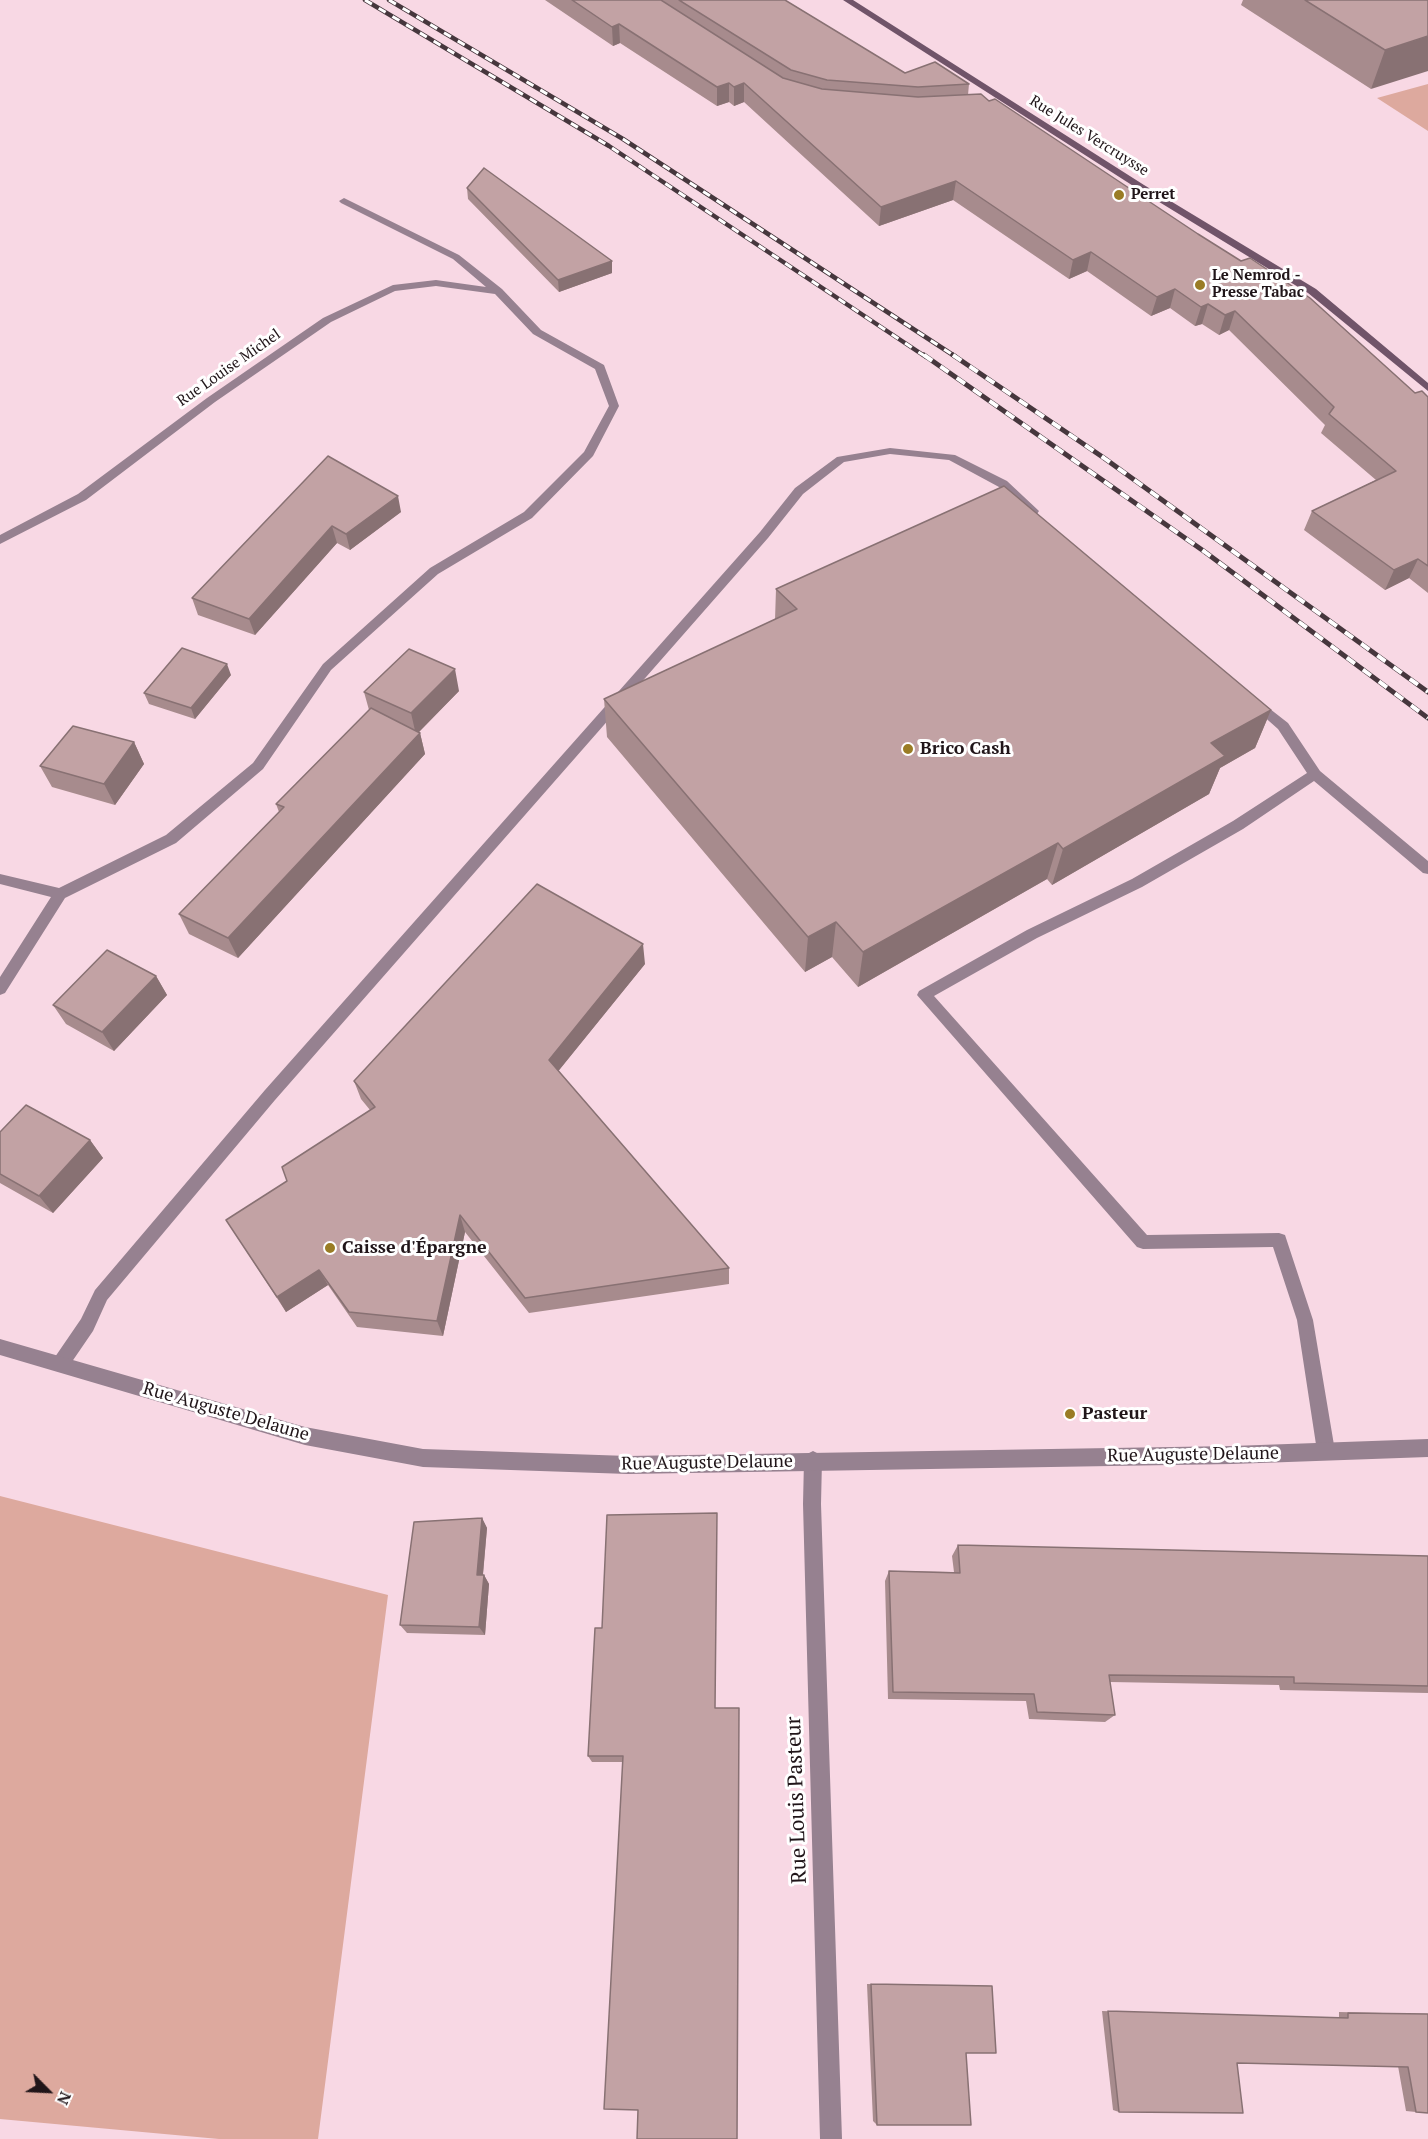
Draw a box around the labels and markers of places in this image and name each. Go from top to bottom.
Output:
place label: Perret [1131,186,1175,204]
marker: Perret [1112,188,1126,202]
place label: Le Nemrod - Presse Tabac [1212,267,1304,302]
marker: Le Nemrod - Presse Tabac [1193,278,1207,292]
place label: Brico Cash [920,738,1011,760]
marker: Brico Cash [901,742,915,756]
place label: Caisse d'Épargne [342,1237,487,1259]
marker: Caisse d'Épargne [323,1241,337,1255]
place label: Pasteur [1082,1403,1147,1425]
marker: Pasteur [1063,1407,1077,1421]

